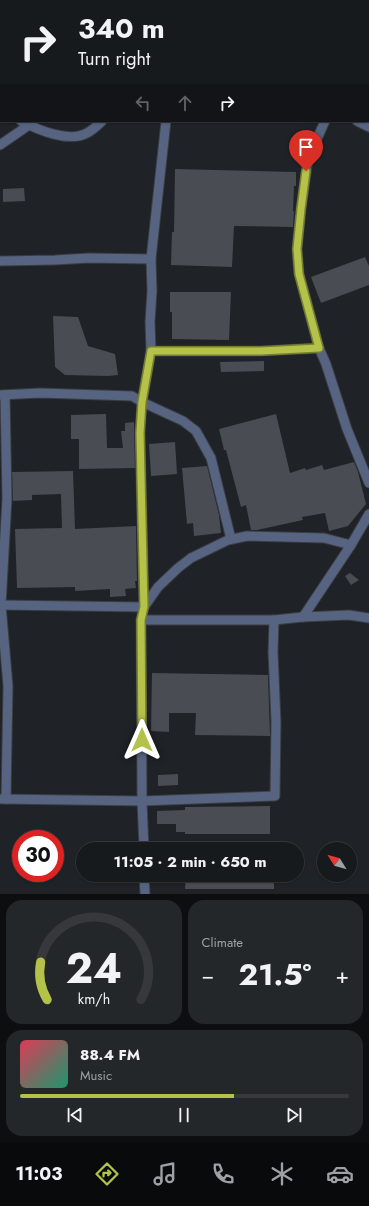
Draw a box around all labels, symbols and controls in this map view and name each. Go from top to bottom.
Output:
text: 340 m [78,8,165,49]
icon: right [12,16,64,68]
text: Turn right [78,46,150,72]
icon: left [132,92,154,114]
icon: ahead [174,92,196,114]
icon: right [216,92,238,114]
pin [289,130,323,171]
icon: arrive [295,136,317,158]
position arrow [121,719,163,761]
speed limit sign: 30 [12,830,64,882]
north arrow [317,842,357,882]
map controls [317,842,357,882]
text: 11:05 · 2 min · 650 m [113,851,267,873]
text: Climate [202,933,243,952]
text: 24 [66,938,122,999]
text: 21.5° [239,953,311,996]
text: − [202,959,214,991]
text: + [335,959,349,991]
text: km/h [78,989,110,1009]
text: 88.4 FM [80,1044,140,1066]
text: Music [80,1066,112,1085]
icon: previous [64,1104,86,1126]
icon: pause [173,1104,195,1126]
icon: next [283,1104,305,1126]
icon: directions [93,1160,121,1188]
icon: music [151,1160,179,1188]
icon: phone [209,1160,237,1188]
icon: climate [268,1160,296,1188]
icon: car [326,1160,354,1188]
text: 11:03 [15,1161,62,1187]

